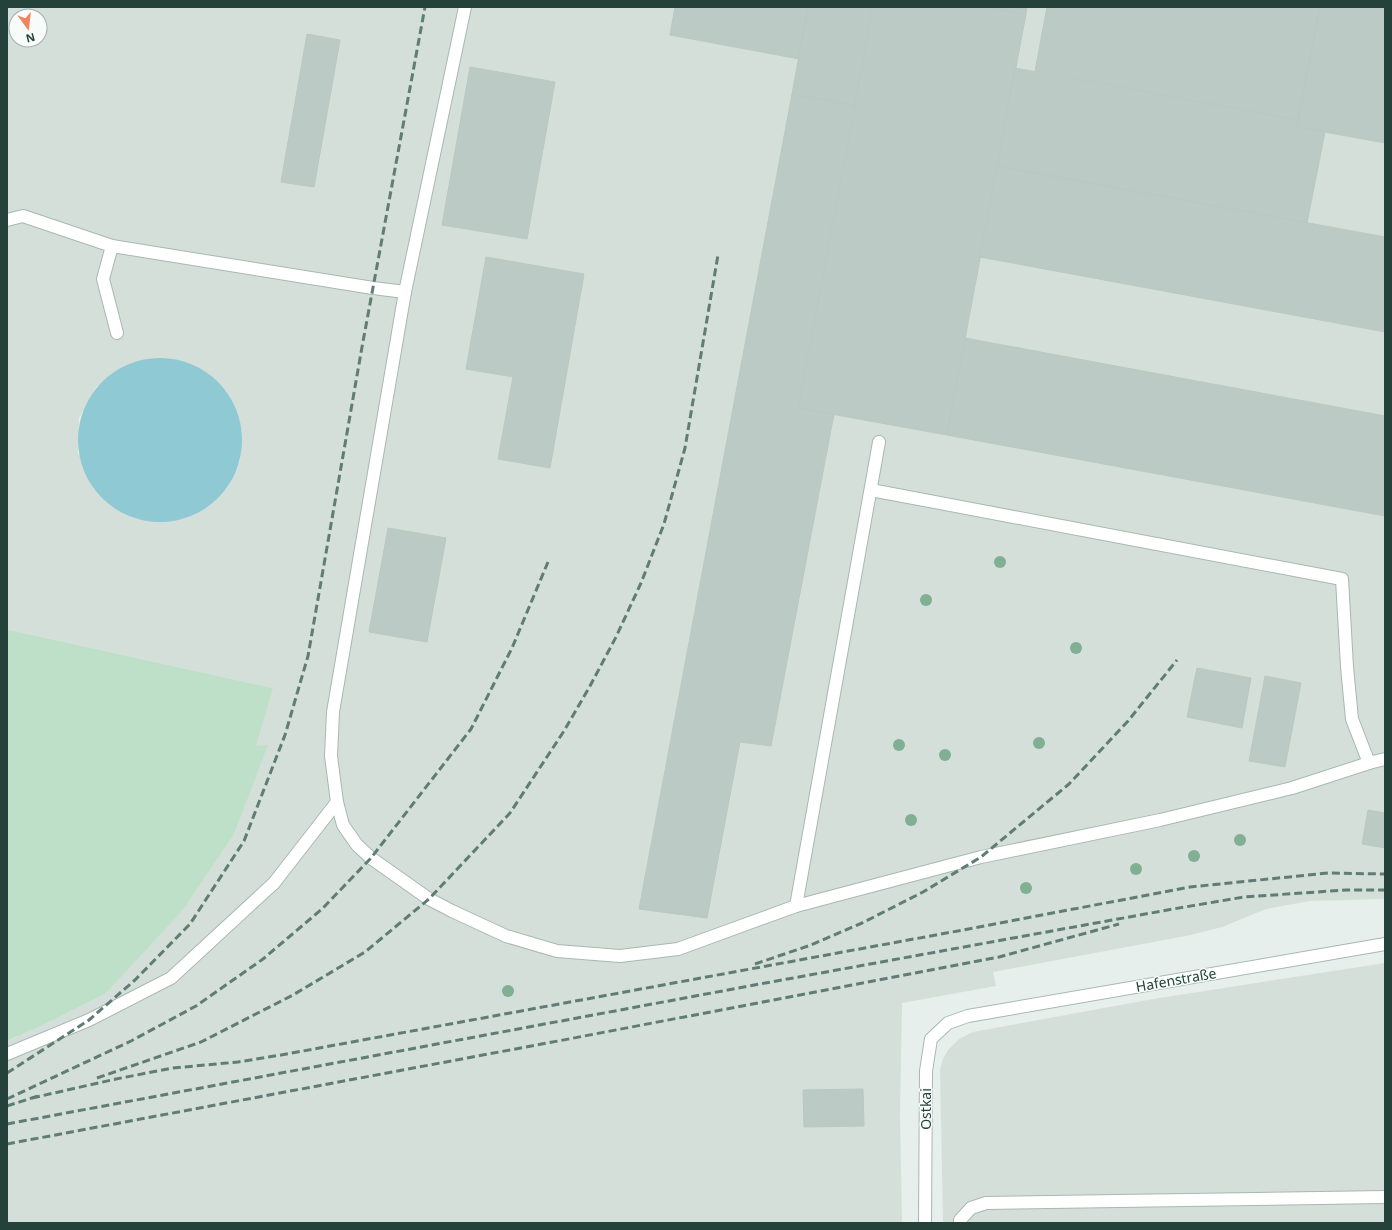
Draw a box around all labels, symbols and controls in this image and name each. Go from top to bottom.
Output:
north arrow [8,8,48,48]
text: N [24,30,37,47]
street label: Hafenstraße [1134,963,1218,996]
street label: Ostkai [916,1088,935,1130]

